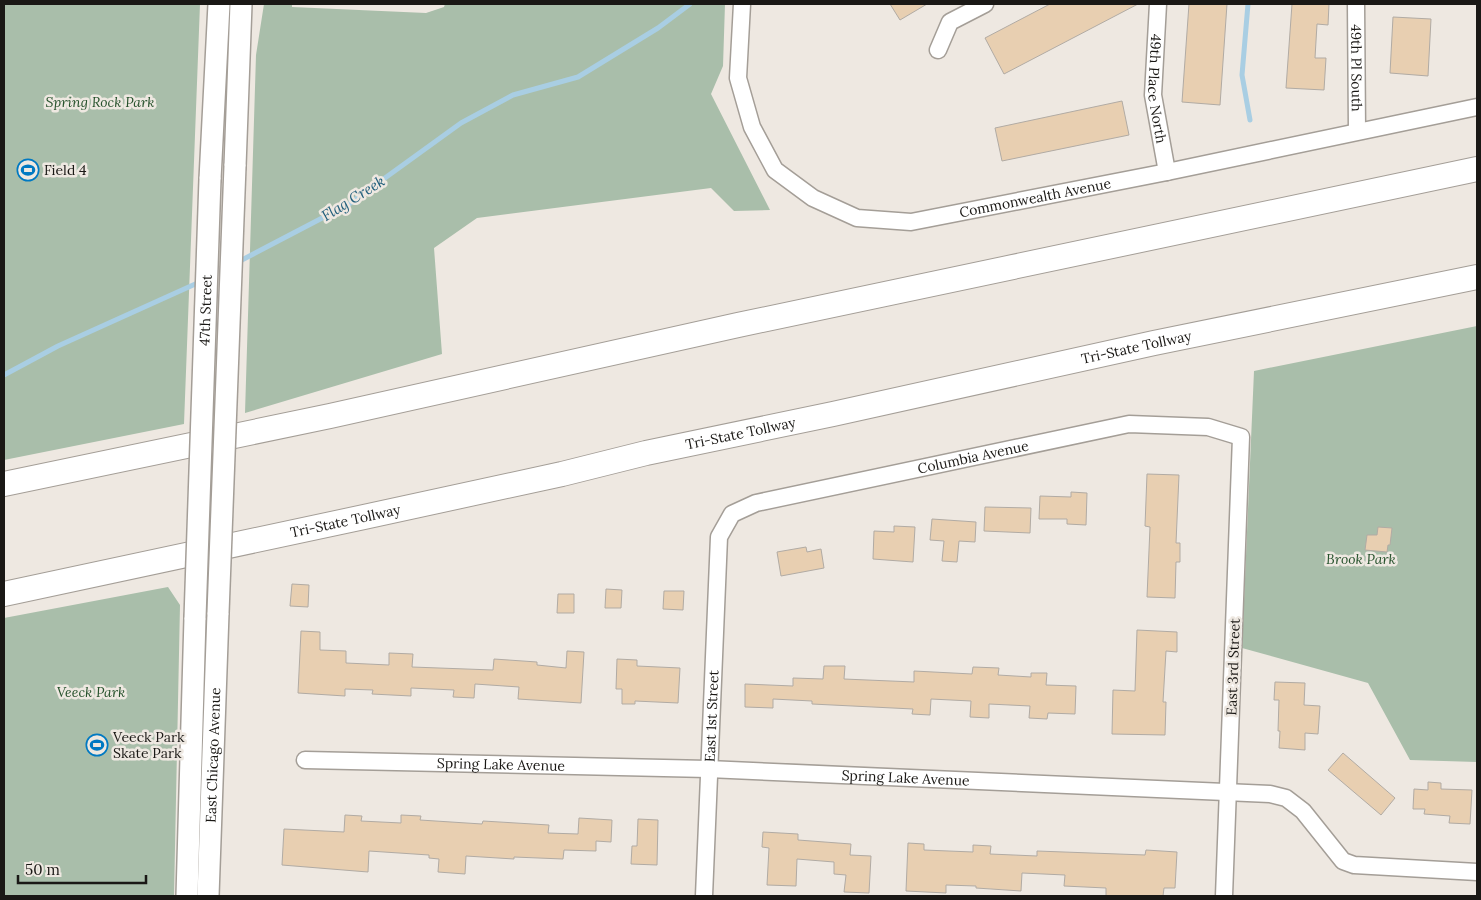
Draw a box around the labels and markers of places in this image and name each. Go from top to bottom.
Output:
sports icon: Field 4 [16,158,40,182]
place label: Field 4 [44,161,87,179]
place label: Veeck Park Skate Park [112,728,185,762]
sports icon: Veeck Park Skate Park [85,733,109,757]

